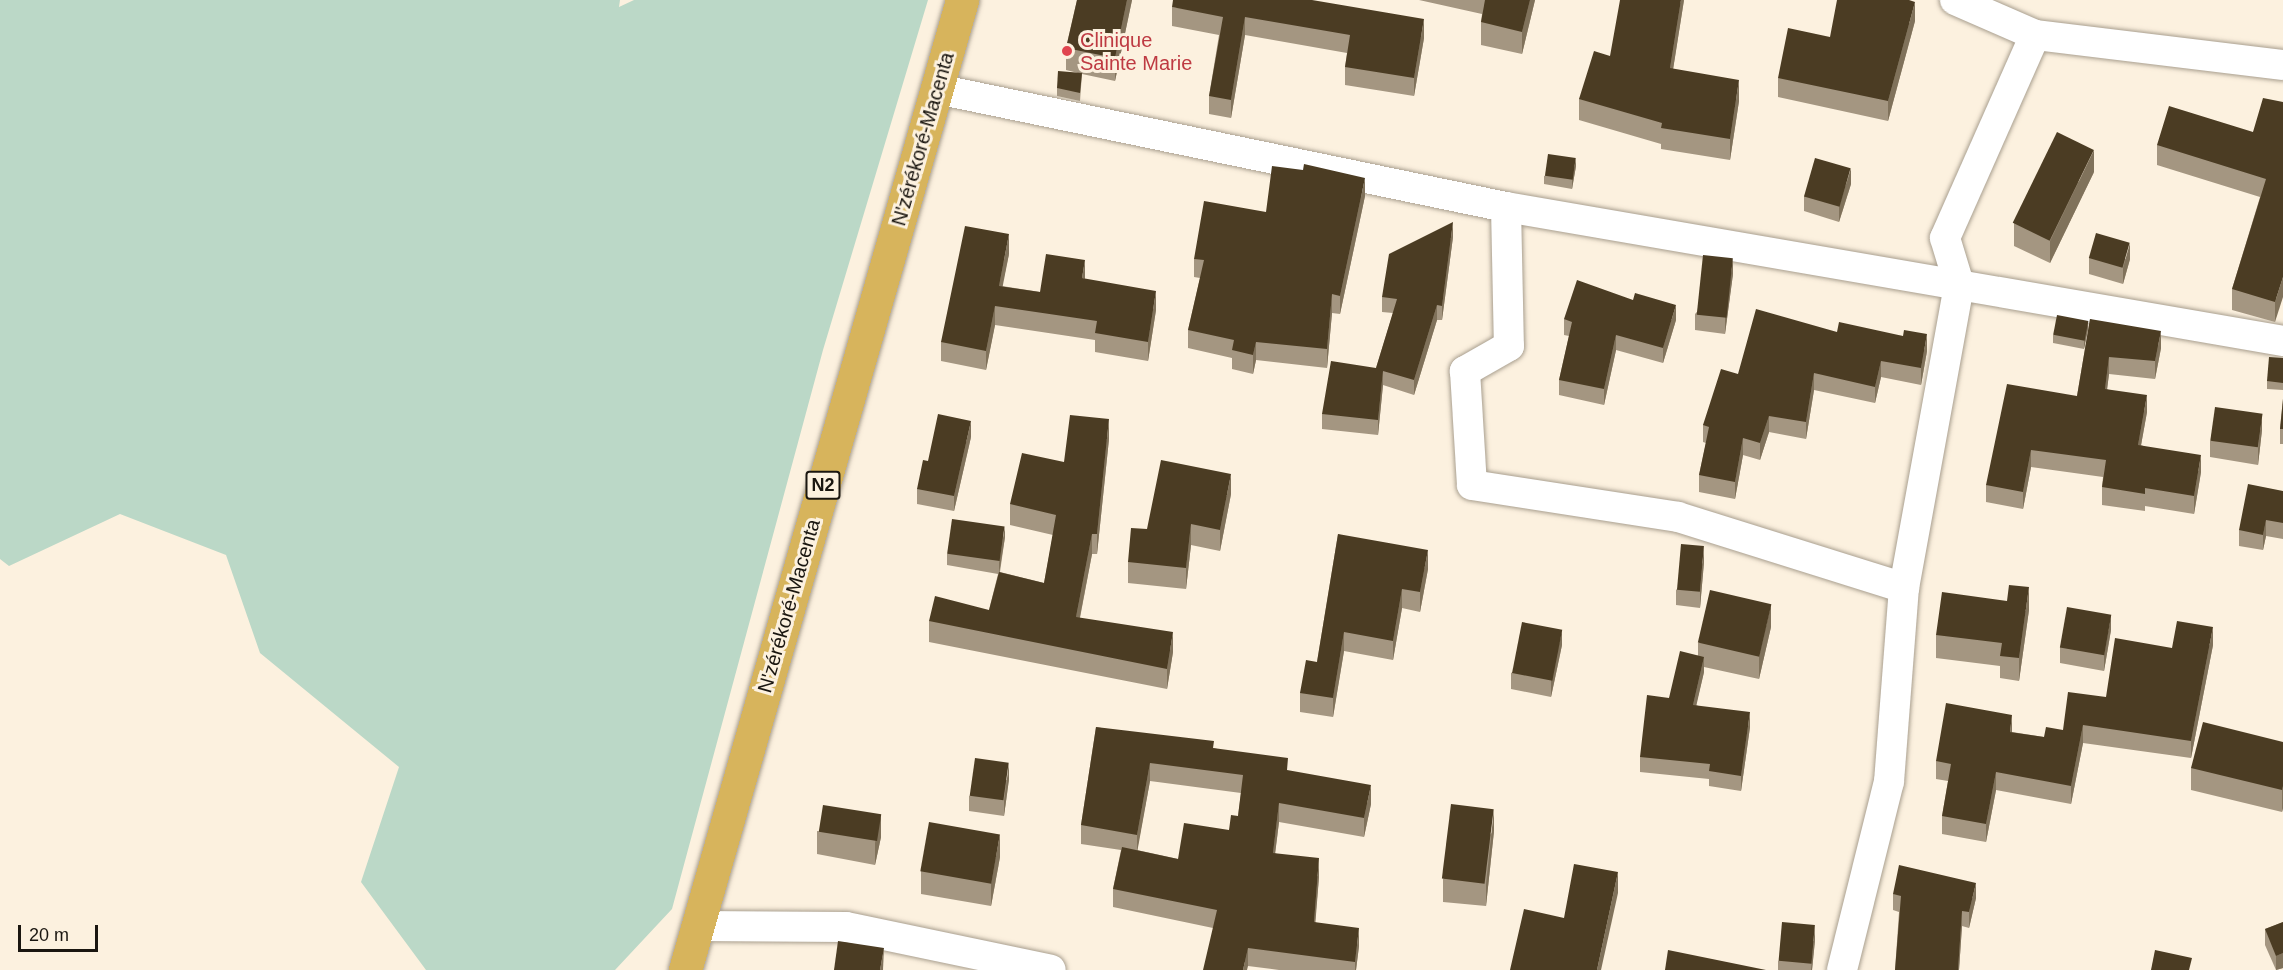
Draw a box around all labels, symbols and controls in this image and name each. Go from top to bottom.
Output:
place label: Clinique Sainte Marie [1080,28,1192,75]
marker: Clinique Sainte Marie [1058,42,1076,60]
street label: N'zérékoré-Macenta [887,49,959,229]
road number: N2 [805,470,841,500]
street label: N'zérékoré-Macenta [753,516,825,696]
scale bar [21,913,100,951]
text: 20 m [29,925,69,945]

